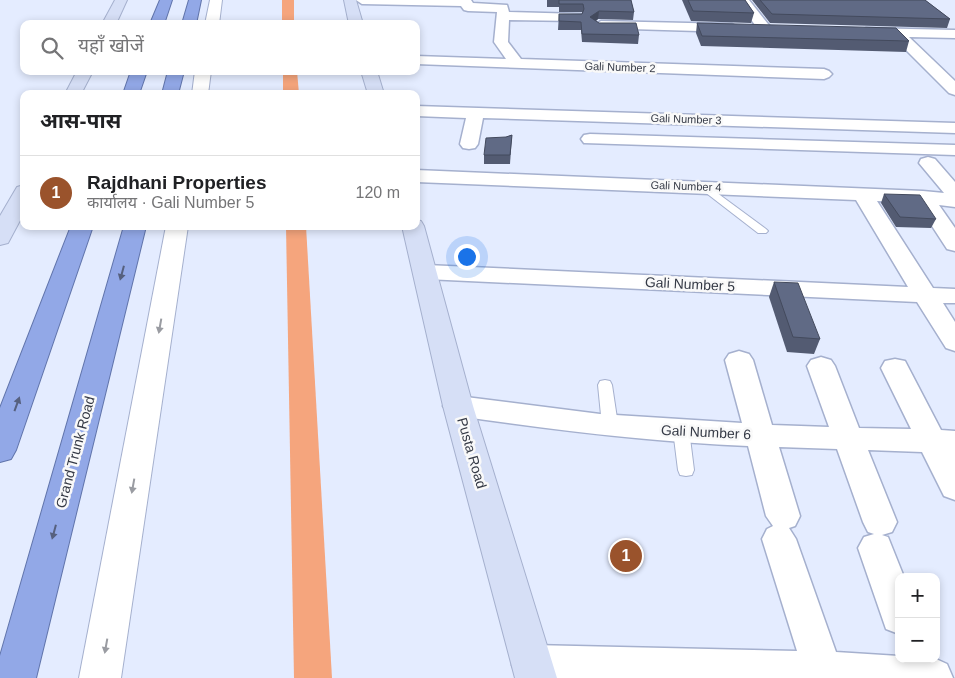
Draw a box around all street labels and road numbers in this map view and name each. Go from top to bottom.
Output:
street label: Gali Number 2 [584,60,656,74]
street label: Gali Number 3 [650,112,722,126]
street label: Gali Number 4 [650,179,722,193]
street label: Gali Number 5 [645,274,736,294]
street label: Grand Trunk Road [52,394,98,510]
street label: Pusta Road [454,416,490,490]
street label: Gali Number 6 [661,422,752,442]

